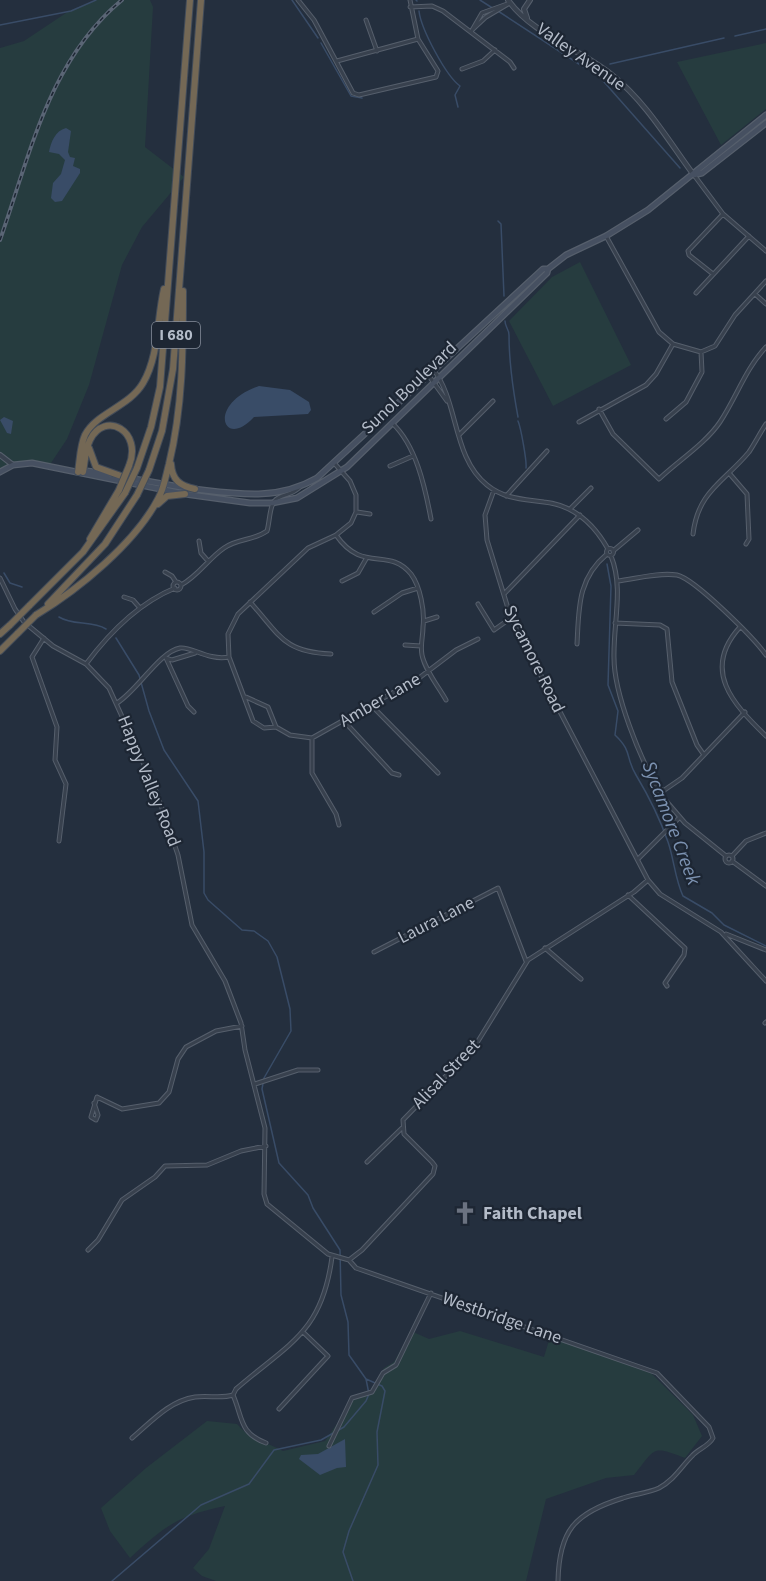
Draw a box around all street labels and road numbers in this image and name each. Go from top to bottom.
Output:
street label: Valley Avenue [531,17,631,97]
road number: I 680 [152,322,200,348]
street label: Sunol Boulevard [356,336,462,440]
street label: Sycamore Road [497,601,571,717]
street label: Amber Lane [335,667,425,733]
street label: Happy Valley Road [111,712,187,850]
street label: Laura Lane [393,890,479,950]
street label: Alisal Street [406,1033,486,1115]
street label: Westbridge Lane [439,1286,565,1350]

